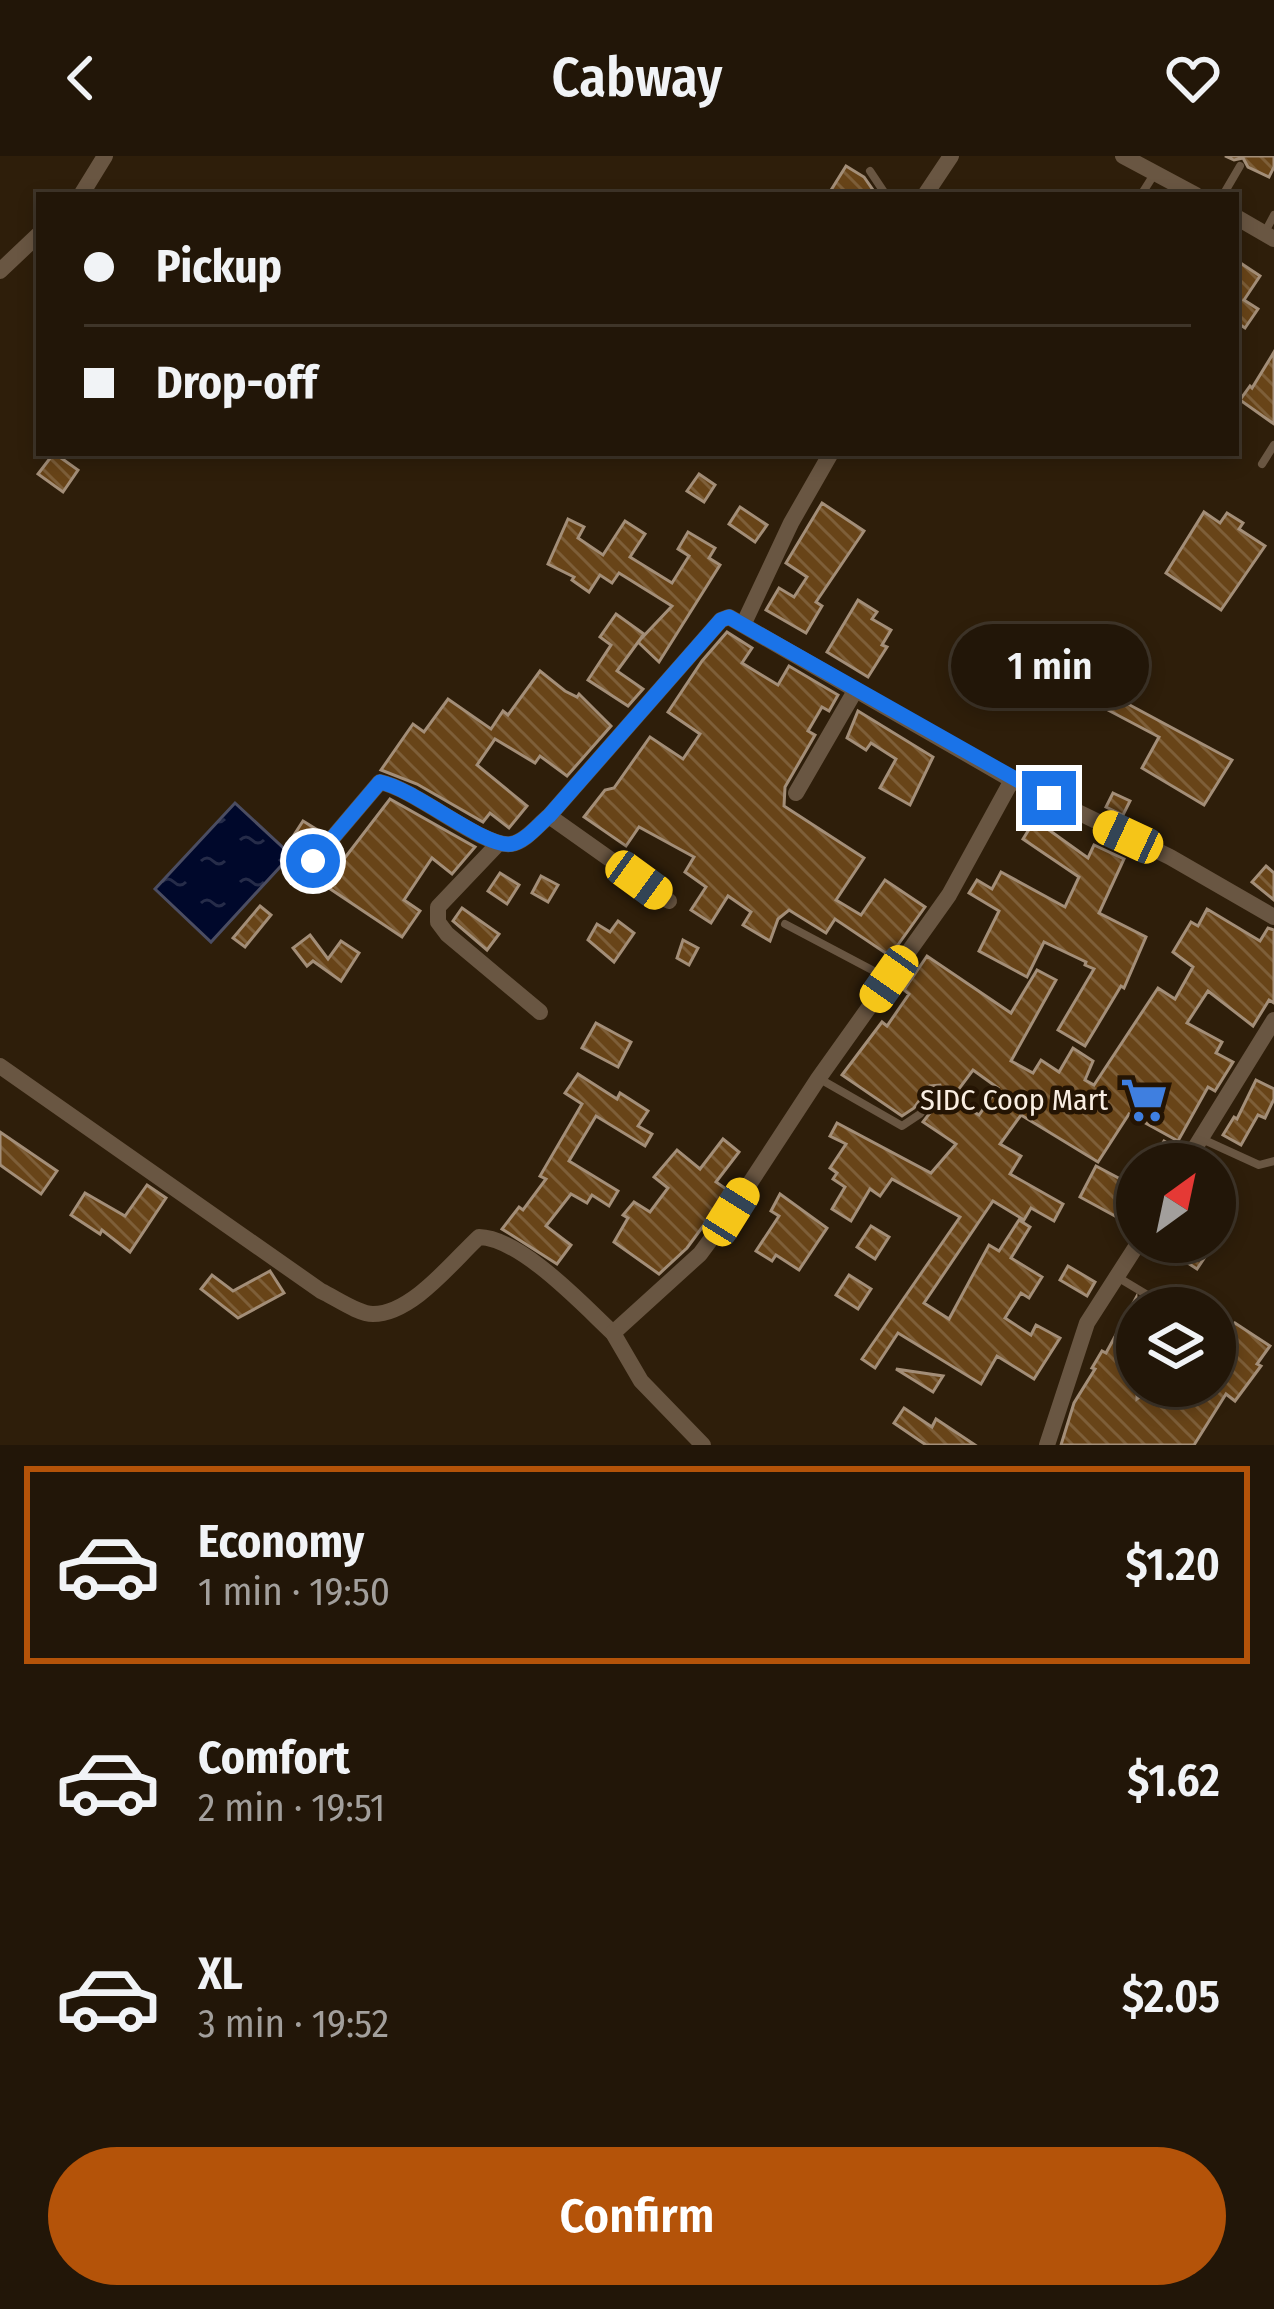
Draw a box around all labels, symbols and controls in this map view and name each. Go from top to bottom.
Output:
icon: back [48,45,114,111]
icon: heart [1160,45,1226,111]
text: Cabway [552,46,722,110]
text: Pickup [156,240,282,294]
text: Drop-off [156,356,317,410]
callout: 1 min [950,624,1148,708]
text: 1 min [1008,643,1092,689]
route end [1022,771,1076,825]
car [1088,805,1168,869]
route start [286,834,340,888]
car [599,844,679,916]
car [854,939,924,1019]
supermarket icon: SIDC Coop Mart [1119,1075,1169,1125]
place label: SIDC Coop Mart [920,1082,1108,1118]
north arrow [1116,1143,1236,1263]
map controls [1116,1143,1236,1407]
car [697,1172,765,1252]
button: layers [1116,1287,1236,1407]
icon: car [54,1511,162,1619]
text: Economy [198,1515,364,1569]
text: $1.20 [1125,1538,1220,1592]
text: 1 min · 19:50 [198,1569,390,1615]
icon: car [54,1727,162,1835]
text: Comfort [198,1731,350,1785]
text: $1.62 [1127,1754,1220,1808]
text: 2 min · 19:51 [198,1785,385,1831]
icon: car [54,1943,162,2051]
text: XL [198,1947,243,2001]
text: $2.05 [1122,1970,1220,2024]
text: 3 min · 19:52 [198,2001,389,2047]
button: Confirm [48,2147,1226,2285]

